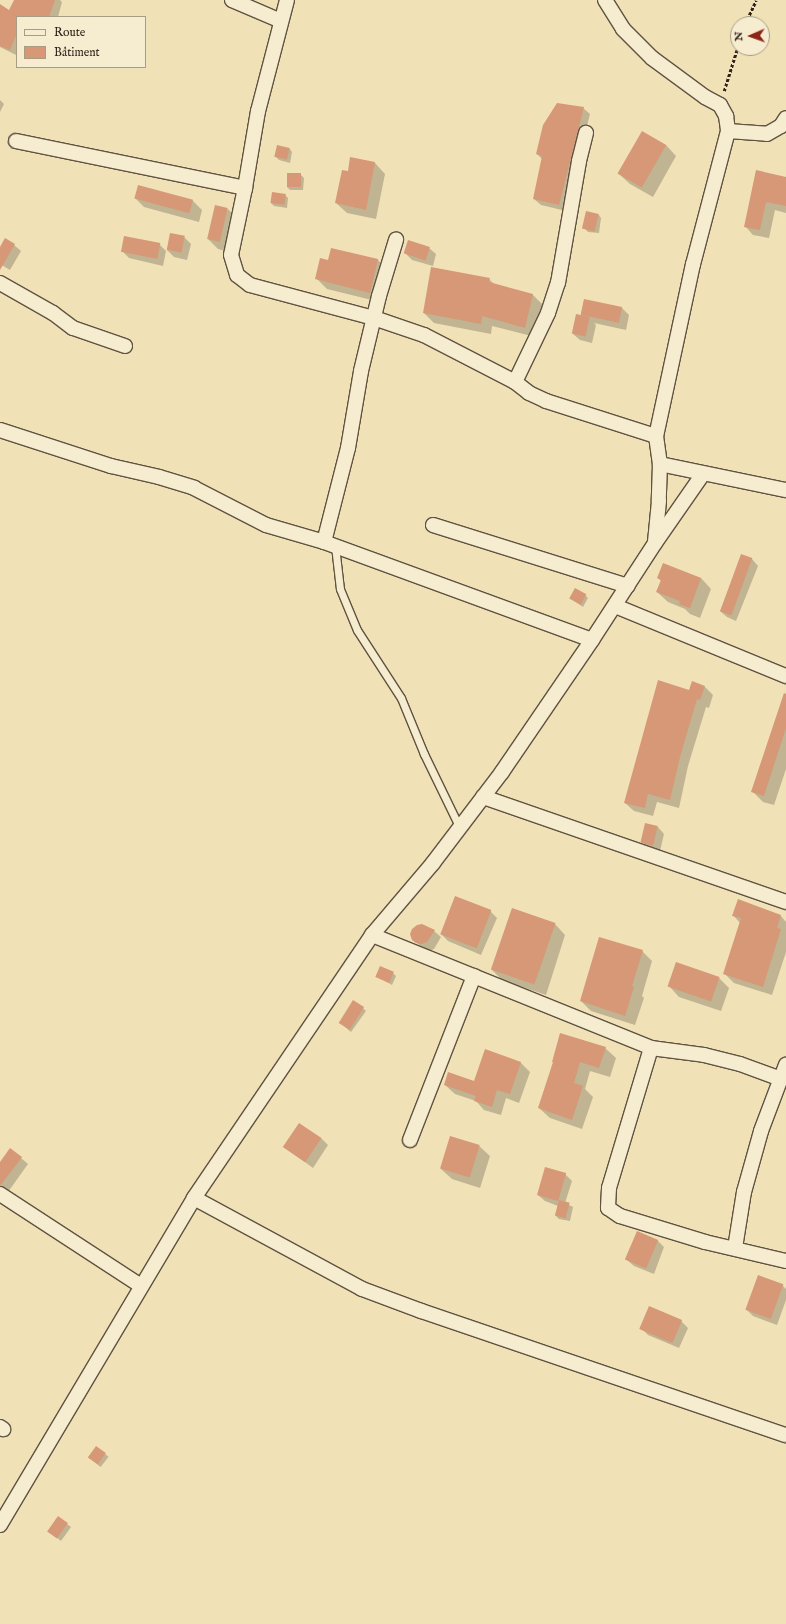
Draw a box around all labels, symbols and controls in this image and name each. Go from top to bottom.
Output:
legend [16,16,146,68]
north arrow [730,16,770,56]
text: Route [54,25,85,40]
text: N [732,31,746,41]
text: Bâtiment [54,45,100,60]

